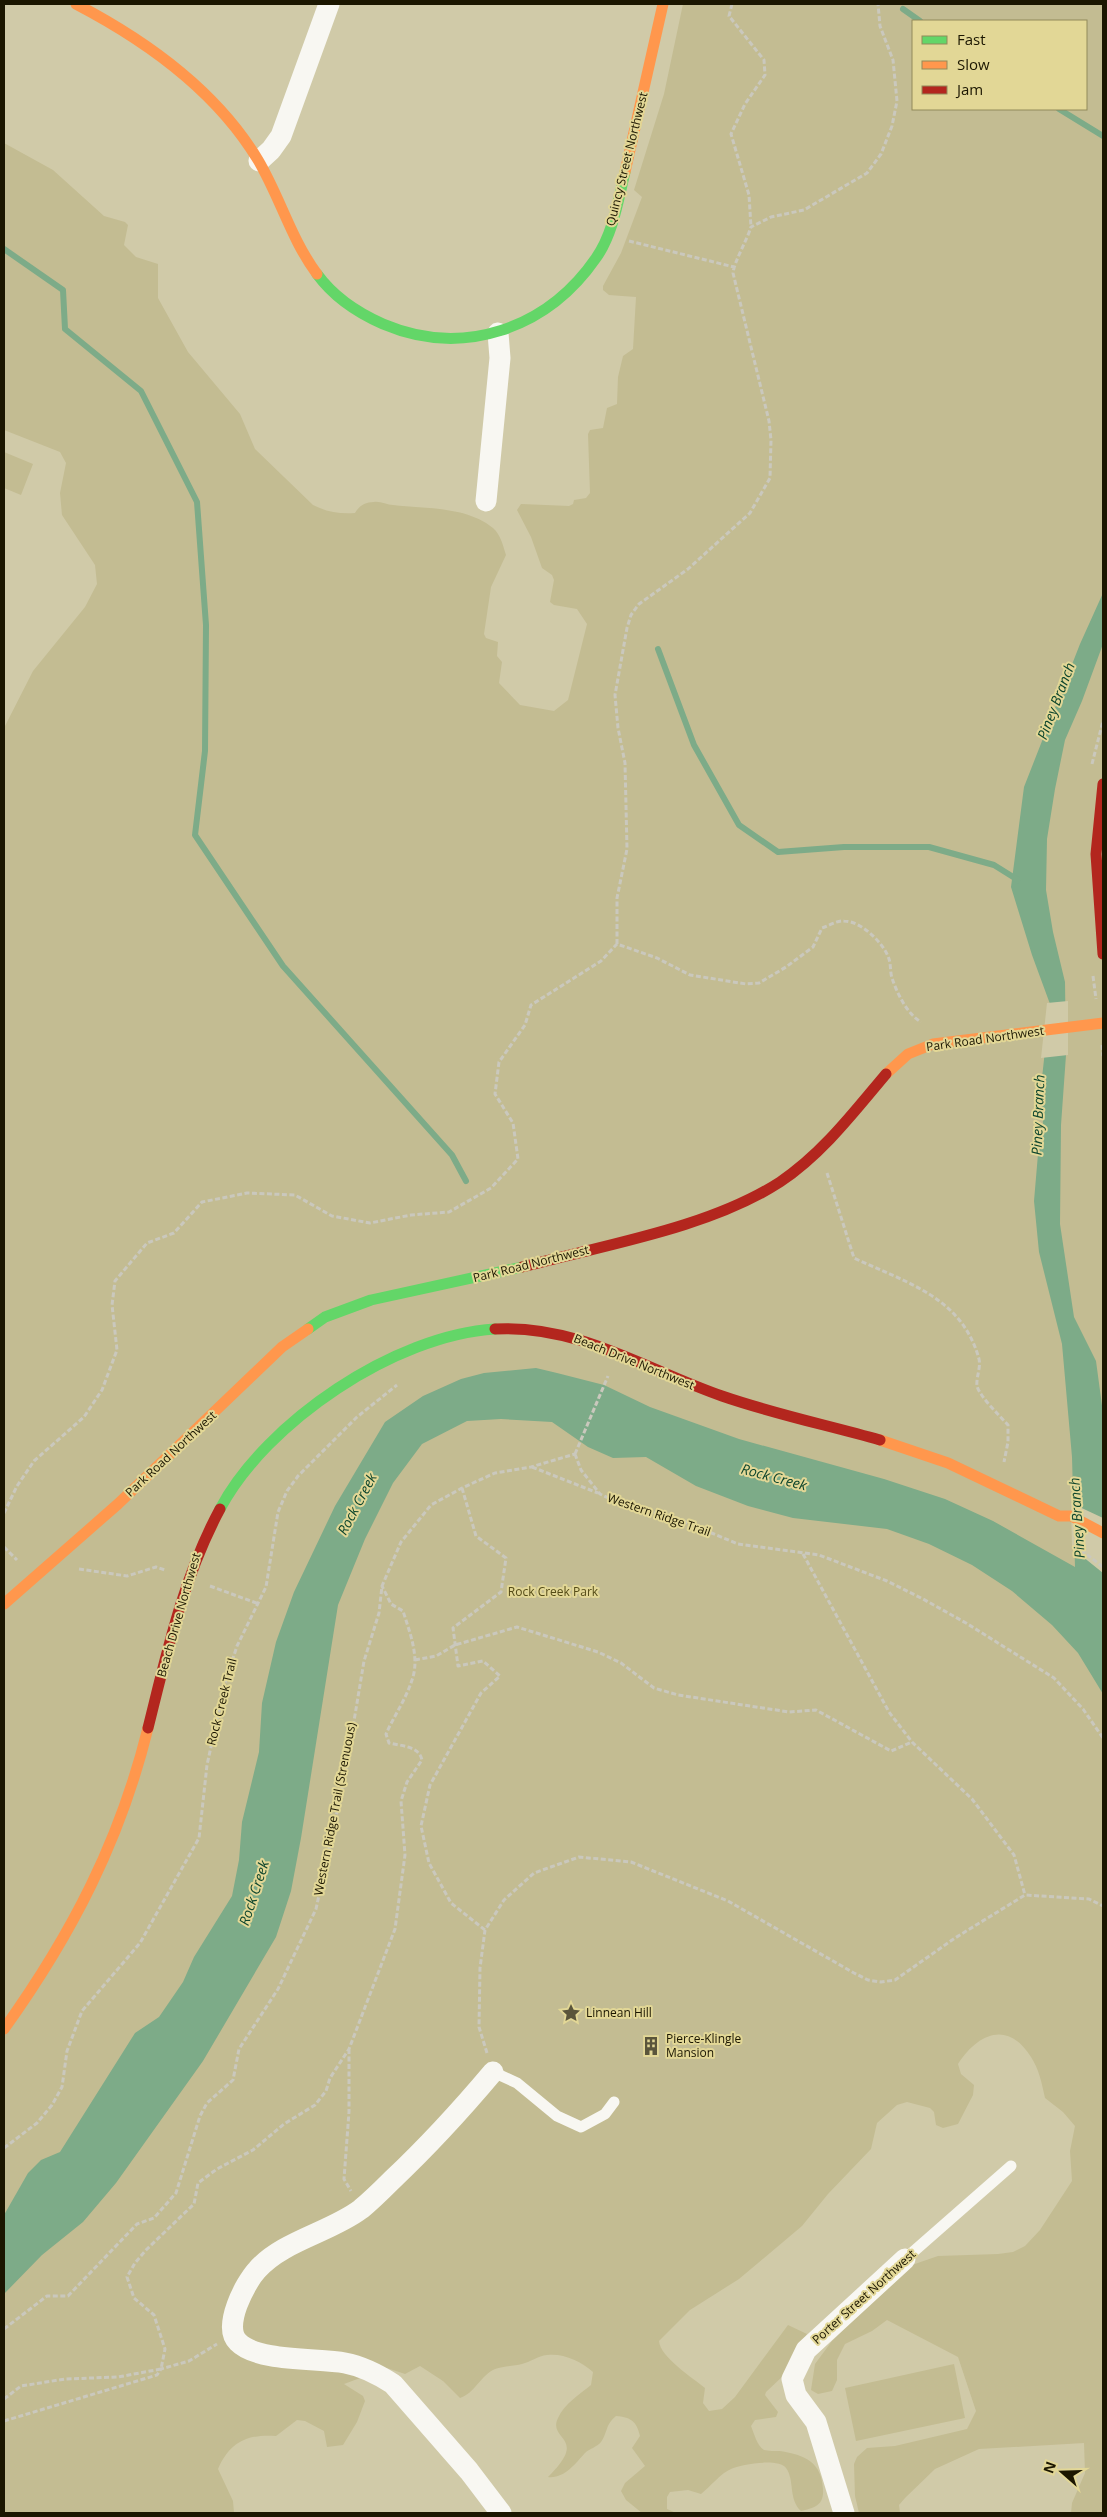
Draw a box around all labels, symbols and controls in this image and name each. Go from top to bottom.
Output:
legend [912,20,1087,110]
text: Fast [957,29,986,49]
text: Slow [957,54,990,74]
text: Jam [955,79,983,99]
street label: Quincy Street Northwest [602,90,651,228]
water label: Piney Branch [1032,660,1079,742]
street label: Park Road Northwest [925,1022,1045,1055]
water label: Piney Branch [1027,1074,1048,1156]
street label: Park Road Northwest [471,1241,591,1286]
street label: Beach Drive Northwest [571,1330,697,1394]
street label: Park Road Northwest [121,1407,220,1500]
water label: Rock Creek [739,1459,810,1495]
water label: Rock Creek [332,1469,381,1538]
water label: Piney Branch [1064,1477,1089,1559]
street label: Western Ridge Trail [605,1489,713,1540]
street label: Beach Drive Northwest [153,1551,204,1679]
park label: Rock Creek Park [508,1583,599,1600]
street label: Rock Creek Trail [202,1656,241,1747]
street label: Western Ridge Trail (Strenuous) [309,1720,360,1897]
water label: Rock Creek [234,1857,273,1928]
place icon: Linnean Hill [560,2002,582,2024]
place label: Linnean Hill [586,2004,652,2021]
place label: Pierce-Klingle Mansion [666,2030,742,2061]
building icon: Pierce-Klingle Mansion [640,2035,662,2057]
street label: Porter Street Northwest [808,2246,919,2348]
north arrow [1037,2447,1087,2497]
text: N [1038,2459,1060,2476]

